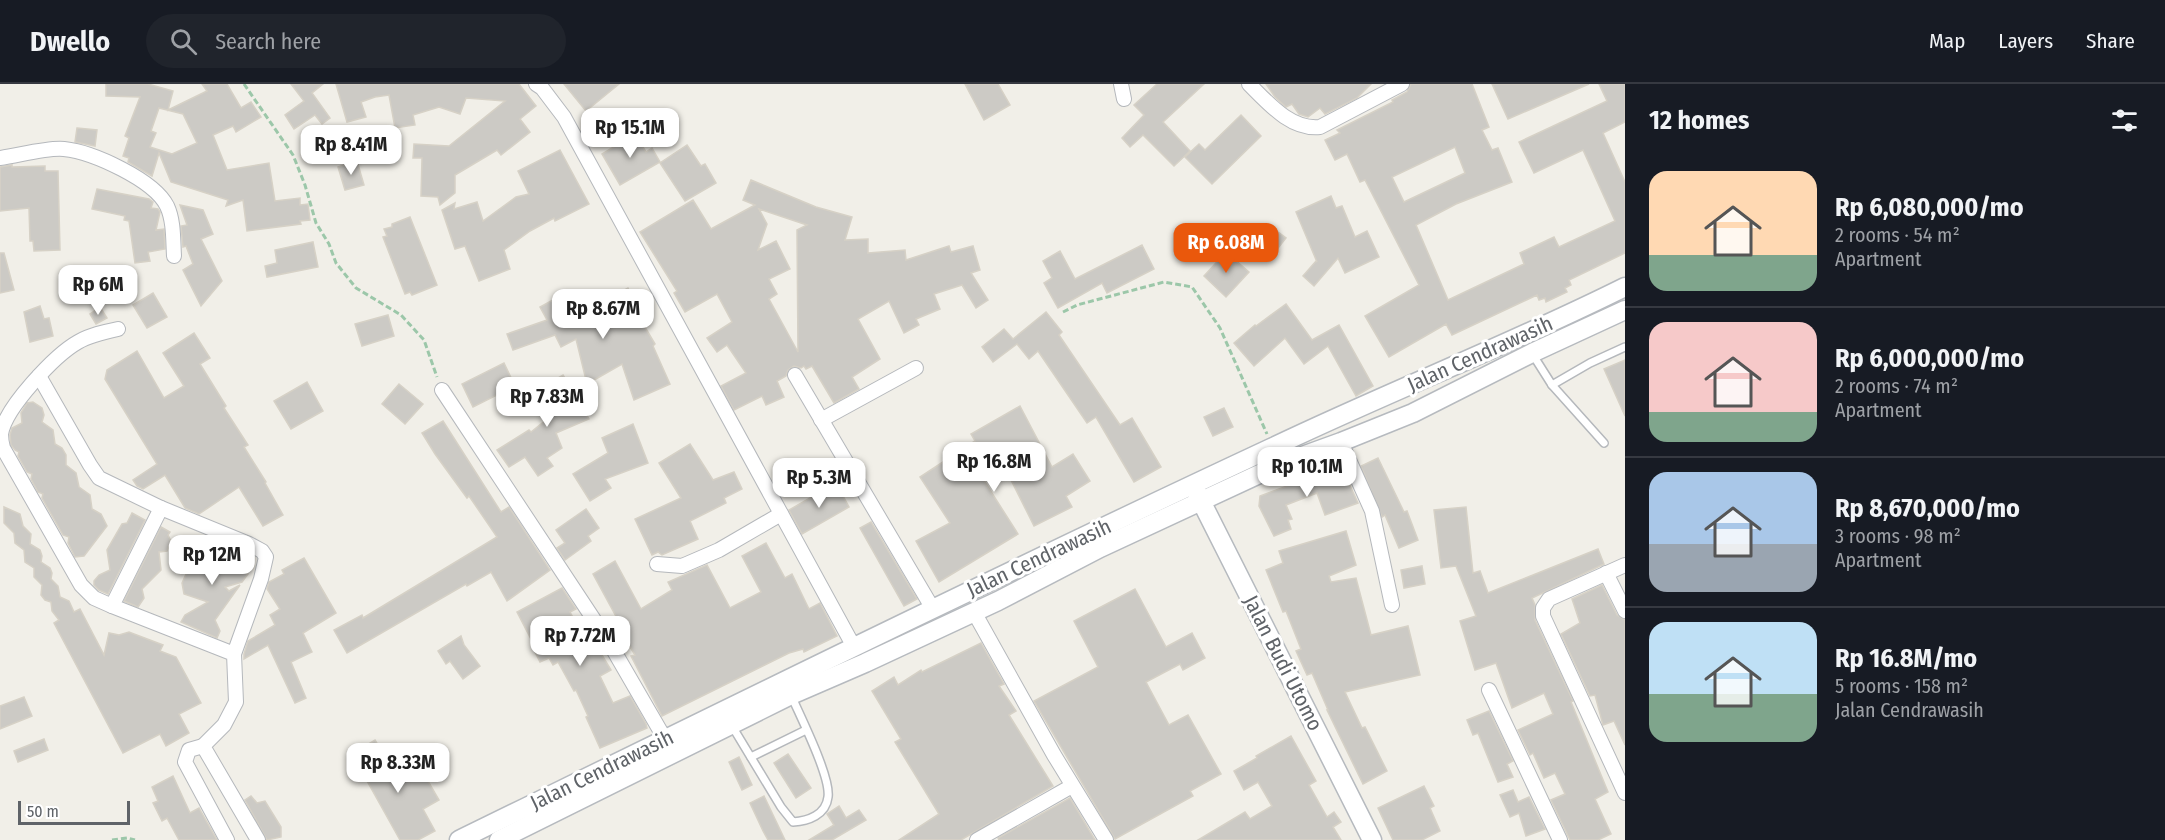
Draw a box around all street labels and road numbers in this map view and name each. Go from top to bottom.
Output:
street label: Jalan Cendrawasih [1403,310,1557,398]
street label: Jalan Cendrawasih [963,513,1115,603]
street label: Jalan Budi Utomo [1238,591,1328,735]
street label: Jalan Cendrawasih [526,724,678,816]

